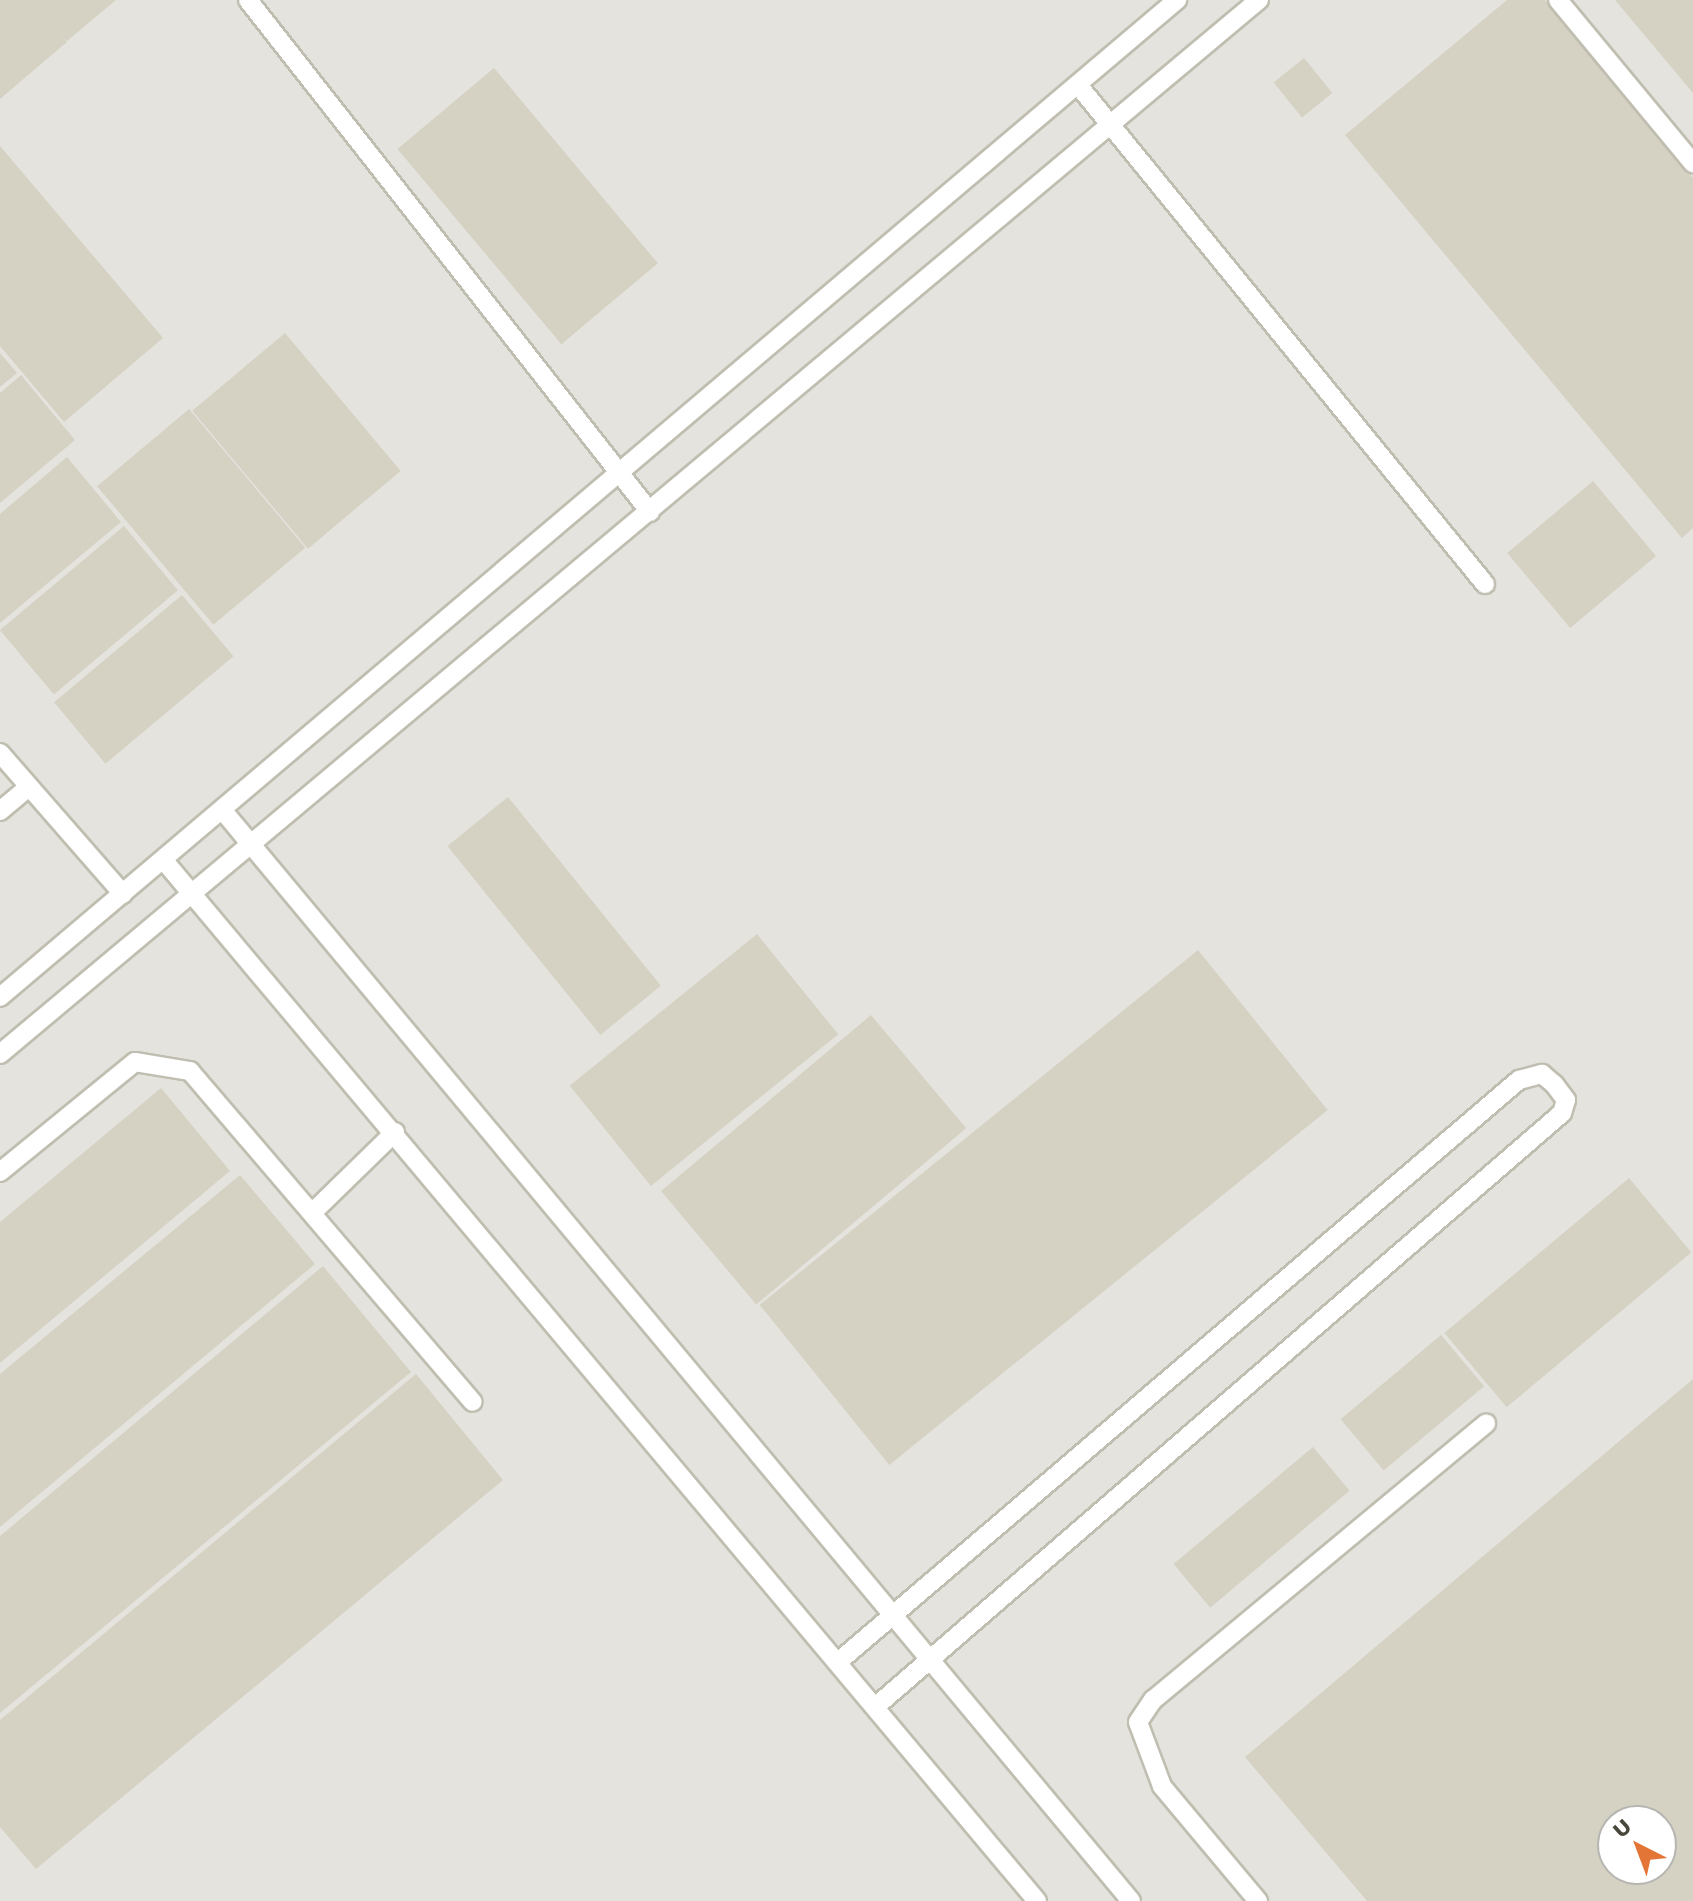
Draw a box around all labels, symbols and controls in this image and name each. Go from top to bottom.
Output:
north arrow [1597,1805,1677,1885]
text: U [1608,1814,1636,1843]

